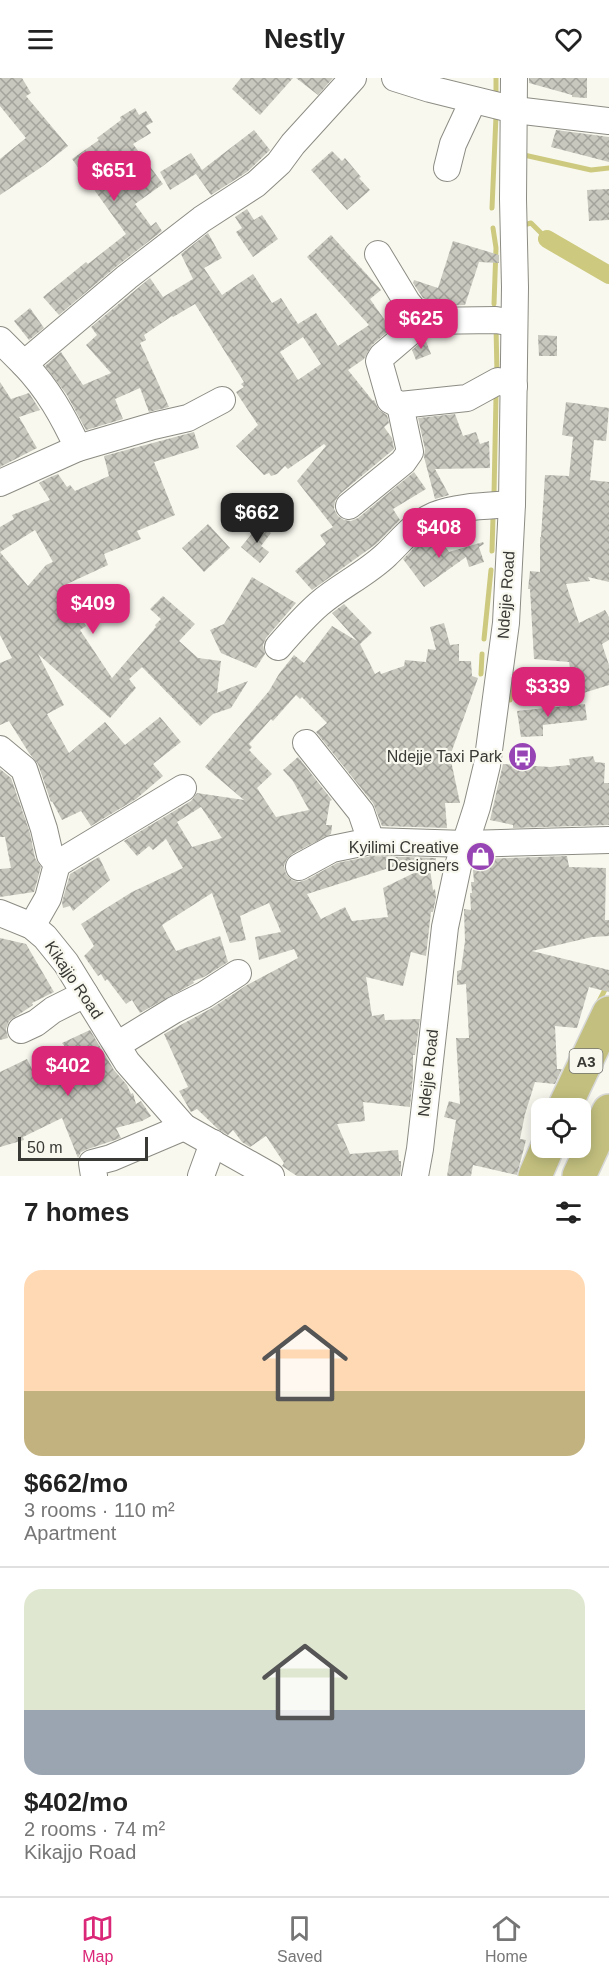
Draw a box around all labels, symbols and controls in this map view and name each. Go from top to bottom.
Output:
icon: menu [24,23,57,56]
icon: heart [552,23,585,56]
text: Nestly [264,24,345,54]
pin: $651 [78,151,150,202]
text: $651 [92,159,136,181]
pin: $625 [385,299,457,350]
text: $625 [399,307,443,329]
pin: $662 [221,493,293,544]
text: $662 [235,501,279,523]
pin: $408 [403,508,475,559]
text: $408 [417,516,461,538]
street label: Ndejje Road [494,550,518,640]
pin: $409 [57,584,129,635]
text: $409 [71,592,115,614]
pin: $339 [512,667,584,718]
text: $339 [526,675,570,697]
bus stop icon: Ndejje Taxi Park [507,740,539,772]
place label: Ndejje Taxi Park [387,748,503,765]
place label: Kyilimi Creative Designers [349,839,459,874]
shop icon: Kyilimi Creative Designers [464,840,496,872]
street label: Kikajjo Road [42,938,106,1022]
street label: Ndejje Road [415,1028,441,1118]
pin: $402 [32,1046,104,1097]
road number: A3 [570,1049,602,1073]
text: $402 [46,1054,90,1076]
map controls [531,1098,591,1158]
button: locate [531,1098,591,1158]
scale bar [18,1134,148,1162]
text: 50 m [27,1139,63,1156]
icon: filters [552,1196,585,1229]
text: 7 homes [24,1197,130,1227]
icon: home [251,1309,359,1417]
text: $662/mo [24,1468,128,1498]
text: 3 rooms · 110 m² [24,1499,175,1521]
text: Apartment [24,1522,116,1544]
icon: home [251,1628,359,1736]
text: $402/mo [24,1787,128,1817]
text: 2 rooms · 74 m² [24,1818,165,1840]
text: Kikajjo Road [24,1841,136,1863]
tab: Map [81,1912,114,1966]
tab: Saved [277,1912,322,1966]
tab: Home [485,1912,528,1966]

